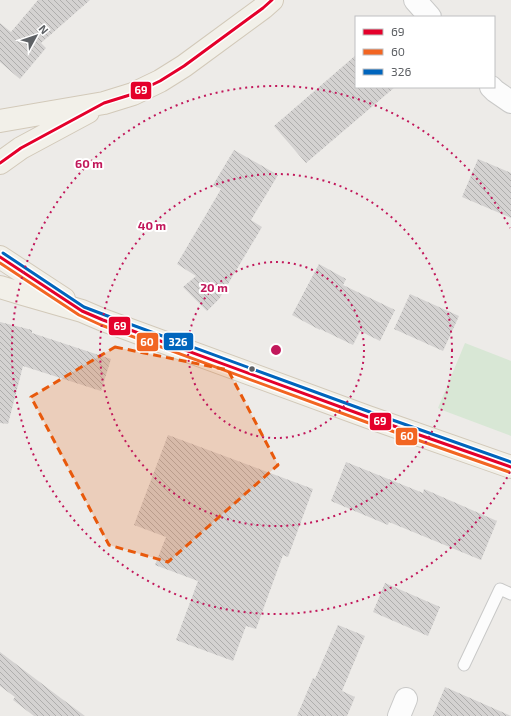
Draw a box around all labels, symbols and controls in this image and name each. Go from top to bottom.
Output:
north arrow [16,16,56,56]
legend [355,16,495,88]
text: N [37,22,52,37]
text: 69 [391,24,405,38]
text: 60 [391,44,405,58]
text: 326 [391,64,411,78]
line badge: 69 [130,81,152,100]
text: 69 [135,83,147,96]
text: 60 m [75,156,103,170]
text: 40 m [138,218,166,232]
text: 20 m [200,280,228,294]
line badge: 69 [108,316,131,336]
text: 69 [114,319,126,332]
line badge: 60 [136,332,159,352]
line badge: 326 [163,332,194,351]
text: 60 [140,335,154,348]
text: 326 [168,335,188,348]
centre of rings [269,343,283,357]
unlabelled marker [247,364,257,374]
line badge: 69 [369,412,392,431]
text: 69 [374,414,386,427]
line badge: 60 [395,427,418,446]
text: 60 [400,429,414,442]

